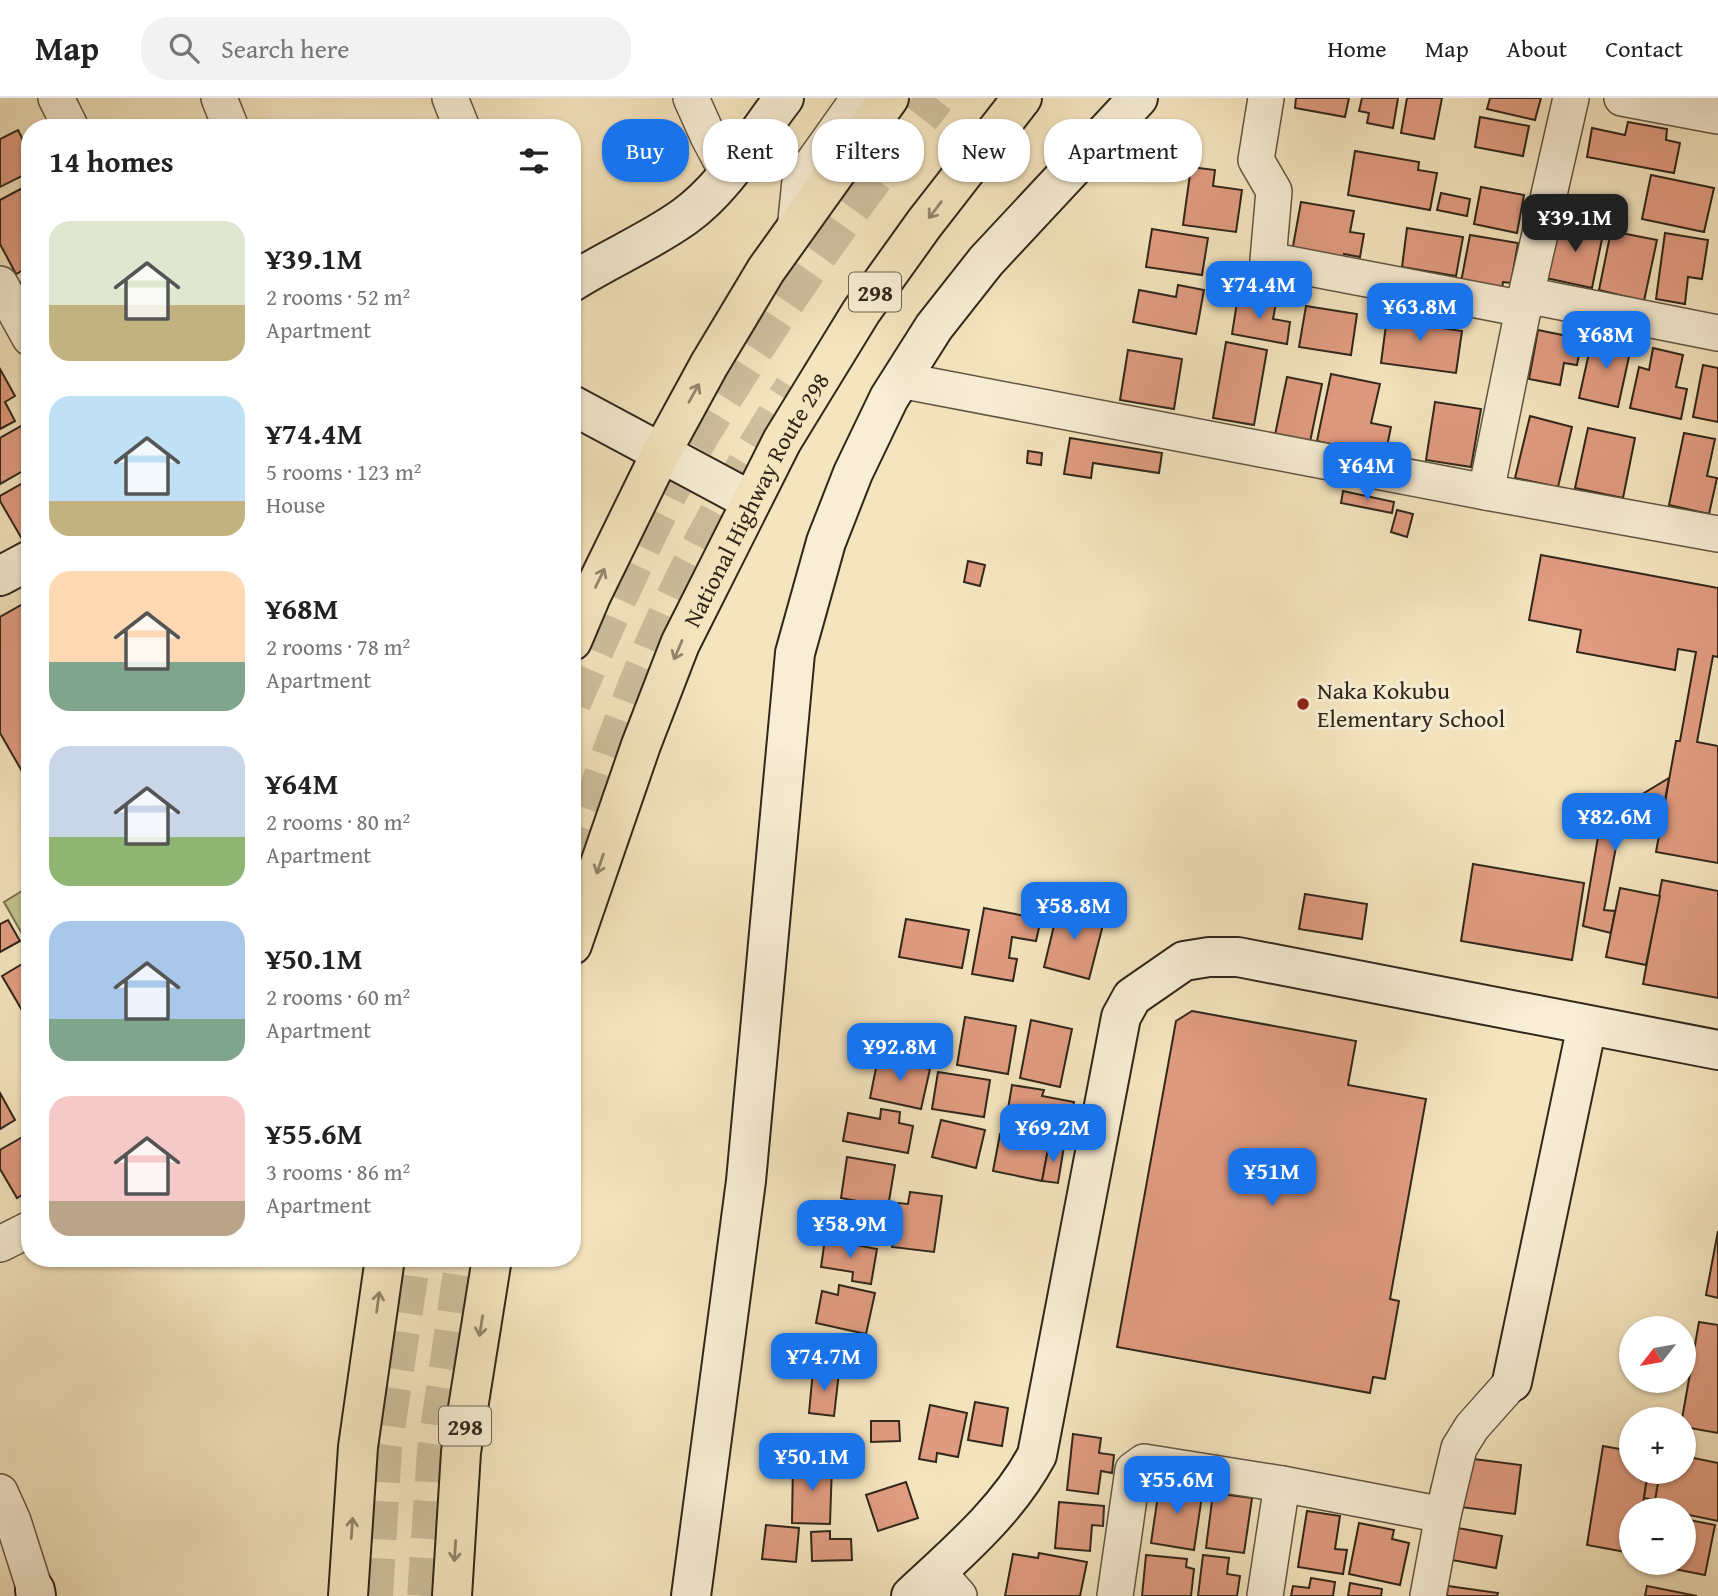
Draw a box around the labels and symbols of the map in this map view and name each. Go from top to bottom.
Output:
pin: ¥39.1M [1518,194,1632,254]
one-way arrow [927,200,942,218]
pin: ¥74.4M [1202,262,1316,321]
road number: 298 [849,272,901,312]
pin: ¥63.8M [1363,284,1477,343]
pin: ¥68M [1565,312,1647,371]
street label: National Highway Route 298 [674,366,838,633]
one-way arrow [687,383,701,403]
pin: ¥64M [1326,442,1408,502]
one-way arrow [593,568,607,589]
one-way arrow [671,639,684,661]
place label: Naka Kokubu Elementary School [1317,673,1505,736]
marker: Naka Kokubu Elementary School [1295,696,1311,712]
pin: ¥82.6M [1558,794,1672,853]
one-way arrow [593,852,605,874]
pin: ¥58.8M [1017,882,1131,942]
pin: ¥92.8M [843,1024,957,1083]
pin: ¥69.2M [996,1104,1110,1164]
pin: ¥51M [1231,1148,1313,1208]
pin: ¥58.9M [793,1200,907,1260]
one-way arrow [372,1291,385,1314]
one-way arrow [474,1314,487,1336]
north arrow [1619,1316,1696,1393]
pin: ¥74.7M [767,1334,881,1393]
road number: 298 [439,1406,491,1446]
pin: ¥50.1M [755,1434,869,1493]
pin: ¥55.6M [1120,1456,1234,1516]
one-way arrow [346,1517,359,1540]
one-way arrow [448,1540,461,1562]

